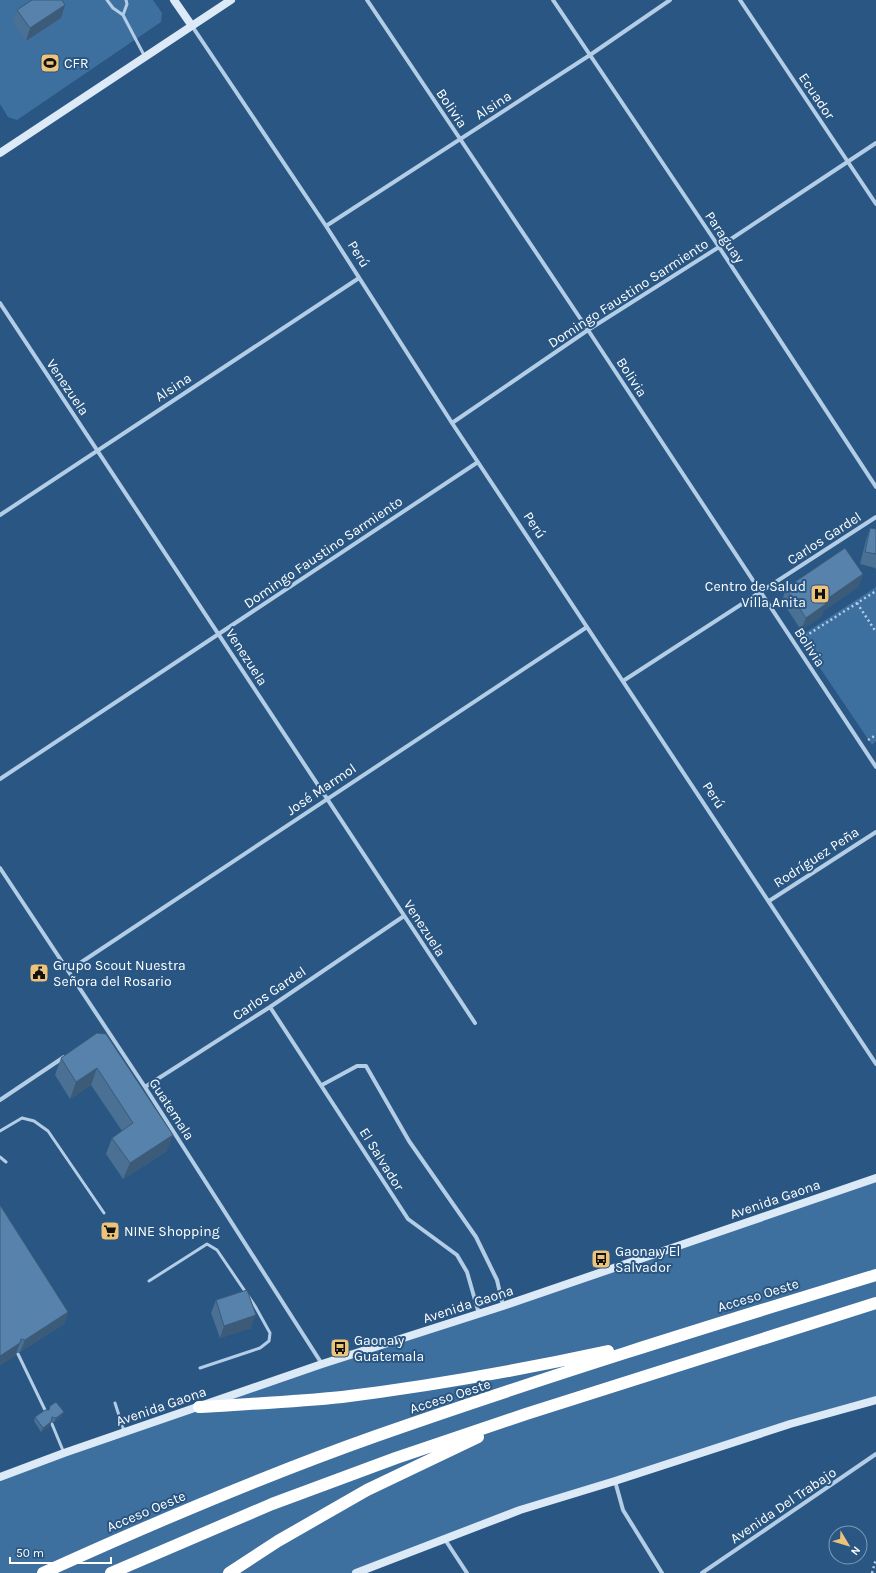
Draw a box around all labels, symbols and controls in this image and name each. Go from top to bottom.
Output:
sports icon: CFR [39,52,61,74]
place label: CFR [64,55,89,72]
street label: Ecuador [795,70,839,123]
street label: Bolivia [432,86,471,131]
street label: Alsina [472,87,515,123]
street label: Paraguay [701,208,748,267]
street label: Domingo Faustino Sarmiento [545,235,712,352]
street label: Perú [344,238,373,271]
street label: Bolivia [613,354,651,400]
street label: Venezuela [43,356,93,419]
street label: Alsina [152,369,195,405]
street label: Domingo Faustino Sarmiento [241,493,406,612]
street label: Carlos Gardel [784,508,864,569]
street label: Perú [520,509,549,542]
place label: Centro de Salud Villa Anita [705,578,806,611]
hospital icon: Centro de Salud Villa Anita [809,583,831,605]
street label: Bolivia [791,624,829,670]
street label: Venezuela [222,626,271,689]
street label: José Marmol [283,760,359,819]
street label: Perú [699,779,728,812]
street label: Rodríguez Peña [770,823,862,891]
street label: Venezuela [400,897,449,960]
place label: Grupo Scout Nuestra Señora del Rosario [53,957,186,990]
public building icon: Grupo Scout Nuestra Señora del Rosario [28,962,50,984]
street label: Carlos Gardel [229,963,309,1024]
street label: Guatemala [145,1075,198,1143]
street label: El Salvador [356,1125,408,1195]
street label: Avenida Gaona [728,1176,823,1223]
supermarket icon: NINE Shopping [99,1220,121,1242]
place label: NINE Shopping [124,1223,220,1240]
place label: Gaona y El Salvador [615,1243,681,1276]
bus stop icon: Gaona y El Salvador [590,1248,612,1270]
street label: Acceso Oeste [715,1275,801,1316]
street label: Avenida Gaona [421,1282,516,1327]
place label: Gaona y Guatemala [354,1332,424,1365]
bus stop icon: Gaona y Guatemala [329,1337,351,1359]
street label: Acceso Oeste [408,1375,493,1418]
street label: Avenida Gaona [114,1383,209,1430]
street label: Avenida Del Trabajo [727,1464,840,1547]
street label: Acceso Oeste [104,1487,188,1536]
north arrow [828,1525,868,1565]
scale bar [10,1539,111,1565]
text: N [848,1544,863,1558]
text: 50 m [16,1546,44,1560]

